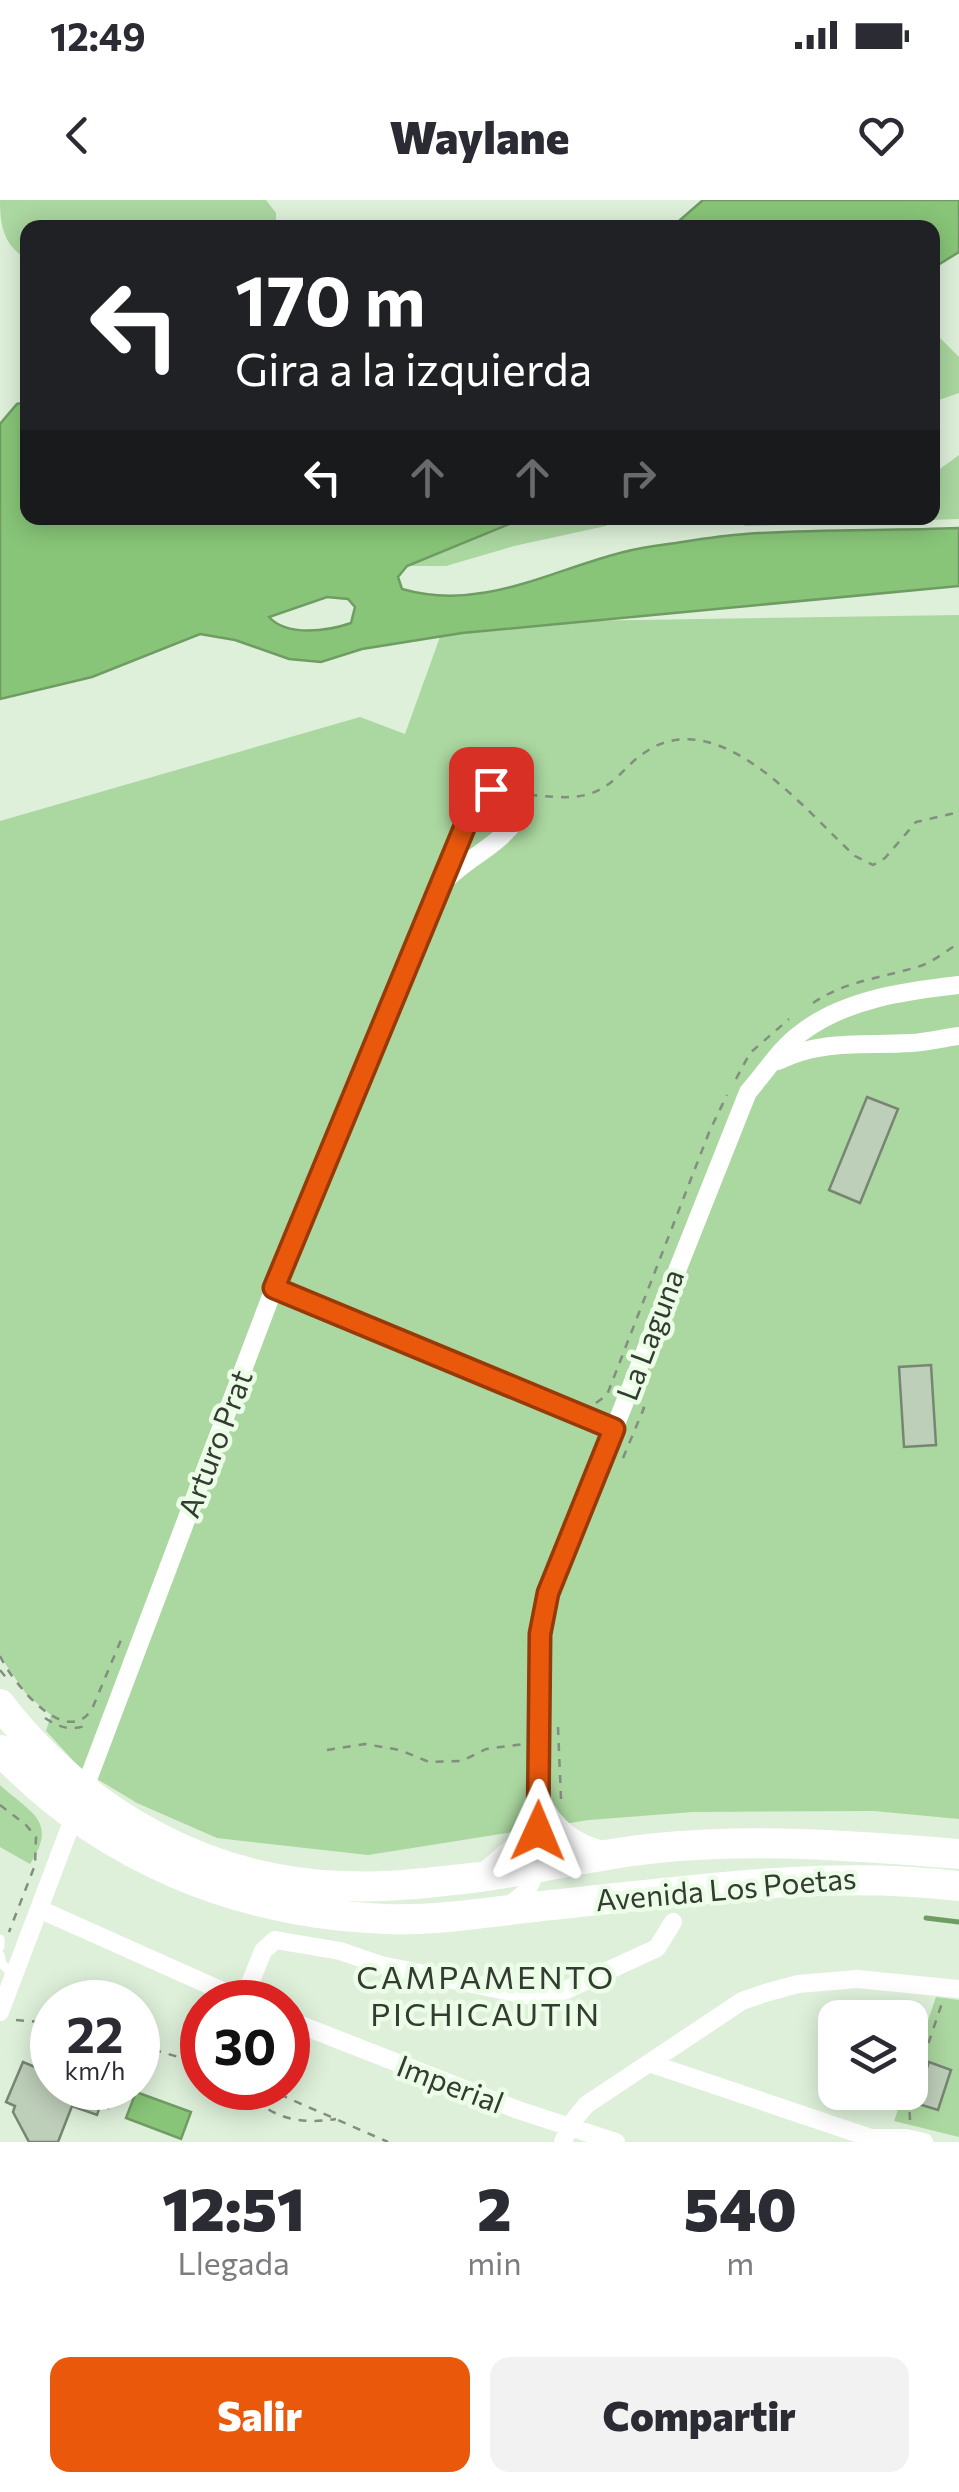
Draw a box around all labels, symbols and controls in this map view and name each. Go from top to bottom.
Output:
text: 12:49 [50,12,146,59]
icon: back [50,108,105,163]
text: Waylane [390,108,569,163]
icon: heart [854,108,909,163]
text: 170 m [235,255,426,340]
icon: left [70,260,200,390]
text: Gira a la izquierda [235,340,592,395]
icon: left [295,450,350,505]
icon: ahead [400,450,455,505]
icon: ahead [505,450,560,505]
icon: right [610,450,665,505]
pin [449,747,534,832]
icon: arrive [464,762,519,817]
street label: La Laguna [607,1263,691,1405]
street label: Arturo Prat [169,1364,259,1522]
position arrow [486,1779,590,1883]
street label: Avenida Los Poetas [594,1858,858,1917]
district label: CAMPAMENTO PICHICAUTIN [356,1956,616,2033]
speed limit sign: 30 [180,1980,310,2110]
map controls [818,2000,928,2110]
button: layers [818,2000,928,2110]
text: 22 [67,2002,123,2063]
street label: Imperial [392,2045,509,2120]
text: km/h [65,2055,125,2085]
text: 12:51 [162,2170,305,2243]
text: 2 [477,2170,512,2243]
text: 540 [684,2170,797,2243]
text: Llegada [177,2242,290,2282]
text: min [467,2242,522,2282]
text: m [726,2242,754,2282]
button: Salir [50,2357,470,2472]
button: Compartir [490,2357,909,2472]

